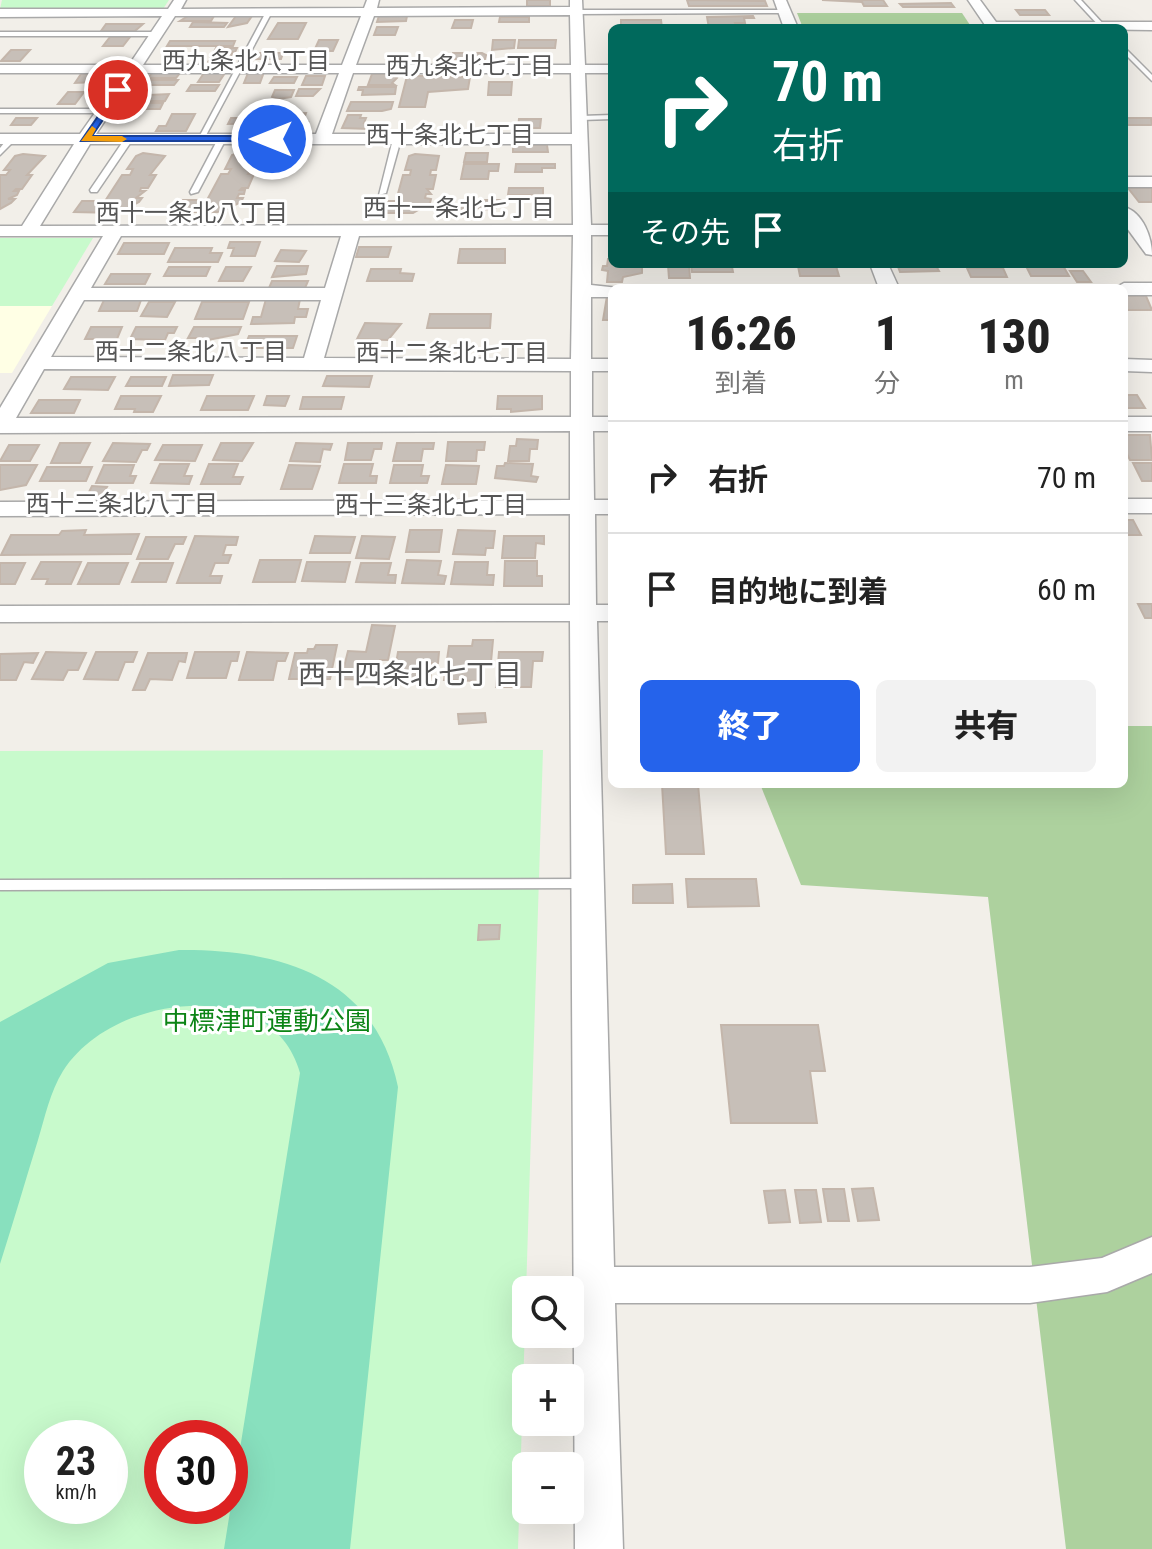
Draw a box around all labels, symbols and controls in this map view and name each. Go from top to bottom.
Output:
district label: 西九条北八丁目 [162,47,330,75]
text: 70 m [772,49,883,115]
district label: 西九条北七丁目 [386,52,554,80]
pin [84,56,152,124]
icon: right [640,56,744,160]
icon: arrive [96,68,140,112]
position arrow [230,97,314,181]
district label: 西十条北七丁目 [366,121,534,149]
text: 右折 [772,125,844,167]
district label: 西十一条北七丁目 [363,194,555,222]
district label: 西十一条北八丁目 [96,199,288,227]
icon: arrive [746,208,790,252]
text: その先 [640,215,730,250]
text: 16:26 [685,305,797,362]
text: 1 [875,305,899,362]
text: 130 [977,308,1051,365]
district label: 西十二条北八丁目 [95,338,287,366]
district label: 西十二条北七丁目 [356,339,548,367]
text: m [1004,365,1024,395]
text: 到着 [715,368,767,398]
text: 分 [874,368,900,398]
icon: right [640,455,684,499]
text: 70 m [1037,460,1096,495]
text: 右折 [708,462,768,497]
district label: 西十三条北八丁目 [26,490,218,518]
district label: 西十三条北七丁目 [335,491,527,519]
icon: arrive [640,567,684,611]
text: 60 m [1037,572,1096,607]
text: 目的地に到着 [708,574,888,609]
district label: 西十四条北七丁目 [298,658,522,691]
button: 終了 [640,680,860,772]
button: 共有 [876,680,1096,772]
park label: 中標津町運動公園 [163,1006,371,1036]
map controls [512,1276,584,1524]
button: search [512,1276,584,1348]
button: + [512,1364,584,1436]
speed limit sign: 30 [144,1420,248,1524]
text: 23 [56,1438,96,1485]
button: − [512,1452,584,1524]
text: km/h [55,1480,97,1504]

